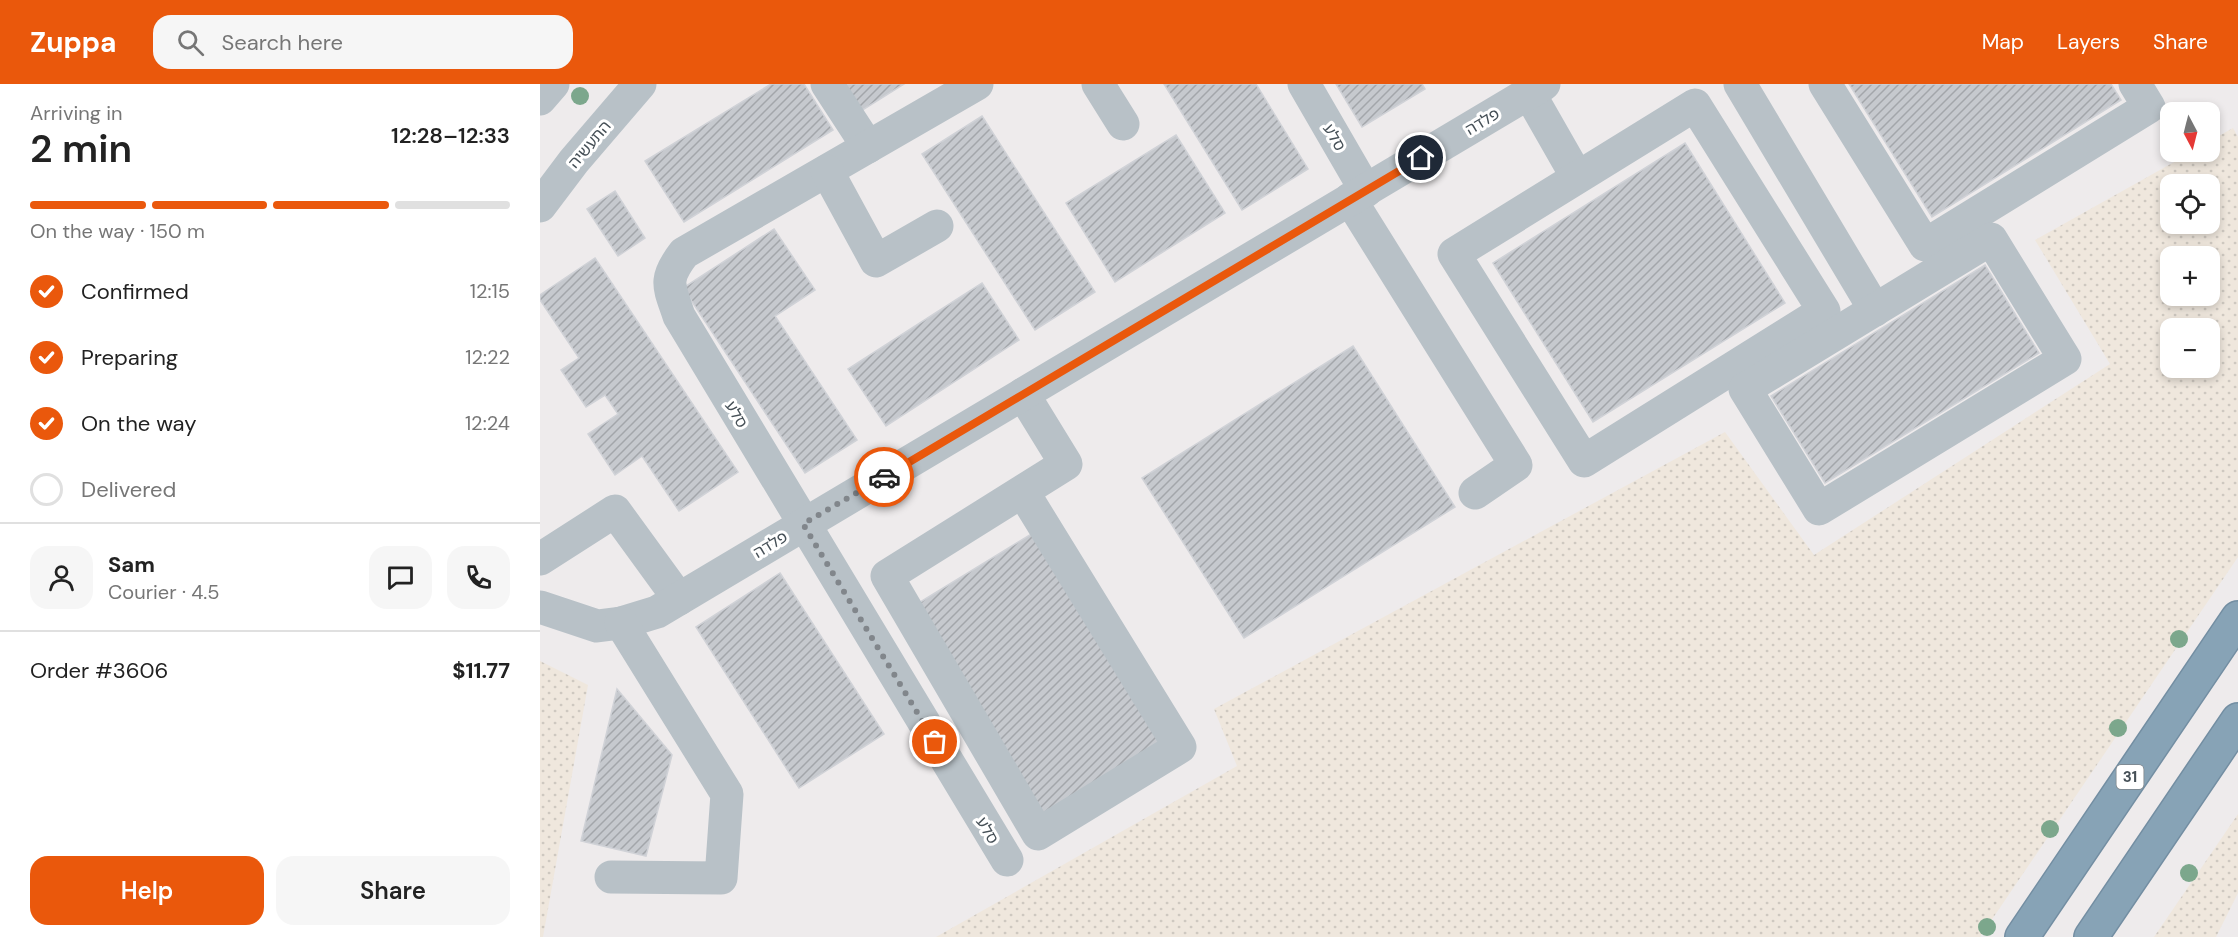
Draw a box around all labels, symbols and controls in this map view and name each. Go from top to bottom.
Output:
search box [153,15,573,69]
text: Zuppa [30,24,117,61]
icon: search [174,26,207,59]
text: Search here [222,28,343,57]
text: Map [1982,28,2024,56]
text: Layers [2057,28,2120,56]
text: Share [2153,28,2208,56]
text: Arriving in [30,100,122,126]
north arrow [2160,102,2220,162]
map controls [2160,102,2220,378]
street label: פלדה [1461,103,1503,140]
street label: התעשיה [563,116,615,173]
street label: סלע [1318,120,1351,155]
text: 12:28–12:33 [391,121,510,150]
text: 2 min [30,123,132,174]
pin [1395,132,1446,183]
icon: home [1404,141,1437,174]
button: locate [2160,174,2220,234]
text: On the way · 150 m [30,218,205,244]
button: + [2160,246,2220,306]
icon: check [30,275,63,308]
text: Confirmed [81,277,189,306]
text: 12:15 [470,278,510,304]
button: − [2160,318,2220,378]
icon: check [30,341,63,374]
text: Preparing [81,343,178,372]
text: 12:22 [465,344,510,370]
street label: סלע [720,397,753,432]
icon: check [30,407,63,440]
text: On the way [81,409,196,438]
text: 12:24 [465,410,510,436]
courier [854,447,914,507]
icon: car [868,461,901,494]
text: Delivered [81,475,176,504]
street label: פלדה [749,526,791,563]
button: person [30,546,93,609]
button: chat [369,546,432,609]
button: phone [447,546,510,609]
text: Sam [108,550,155,579]
text: Courier · 4.5 [108,579,220,605]
text: Order #3606 [30,656,168,685]
text: $11.77 [452,656,510,685]
pin [909,716,960,767]
icon: bag [918,725,951,758]
road number: 31 [2116,765,2144,789]
street label: סלע [971,813,1004,848]
button: Help [30,856,264,925]
button: Share [276,856,510,925]

